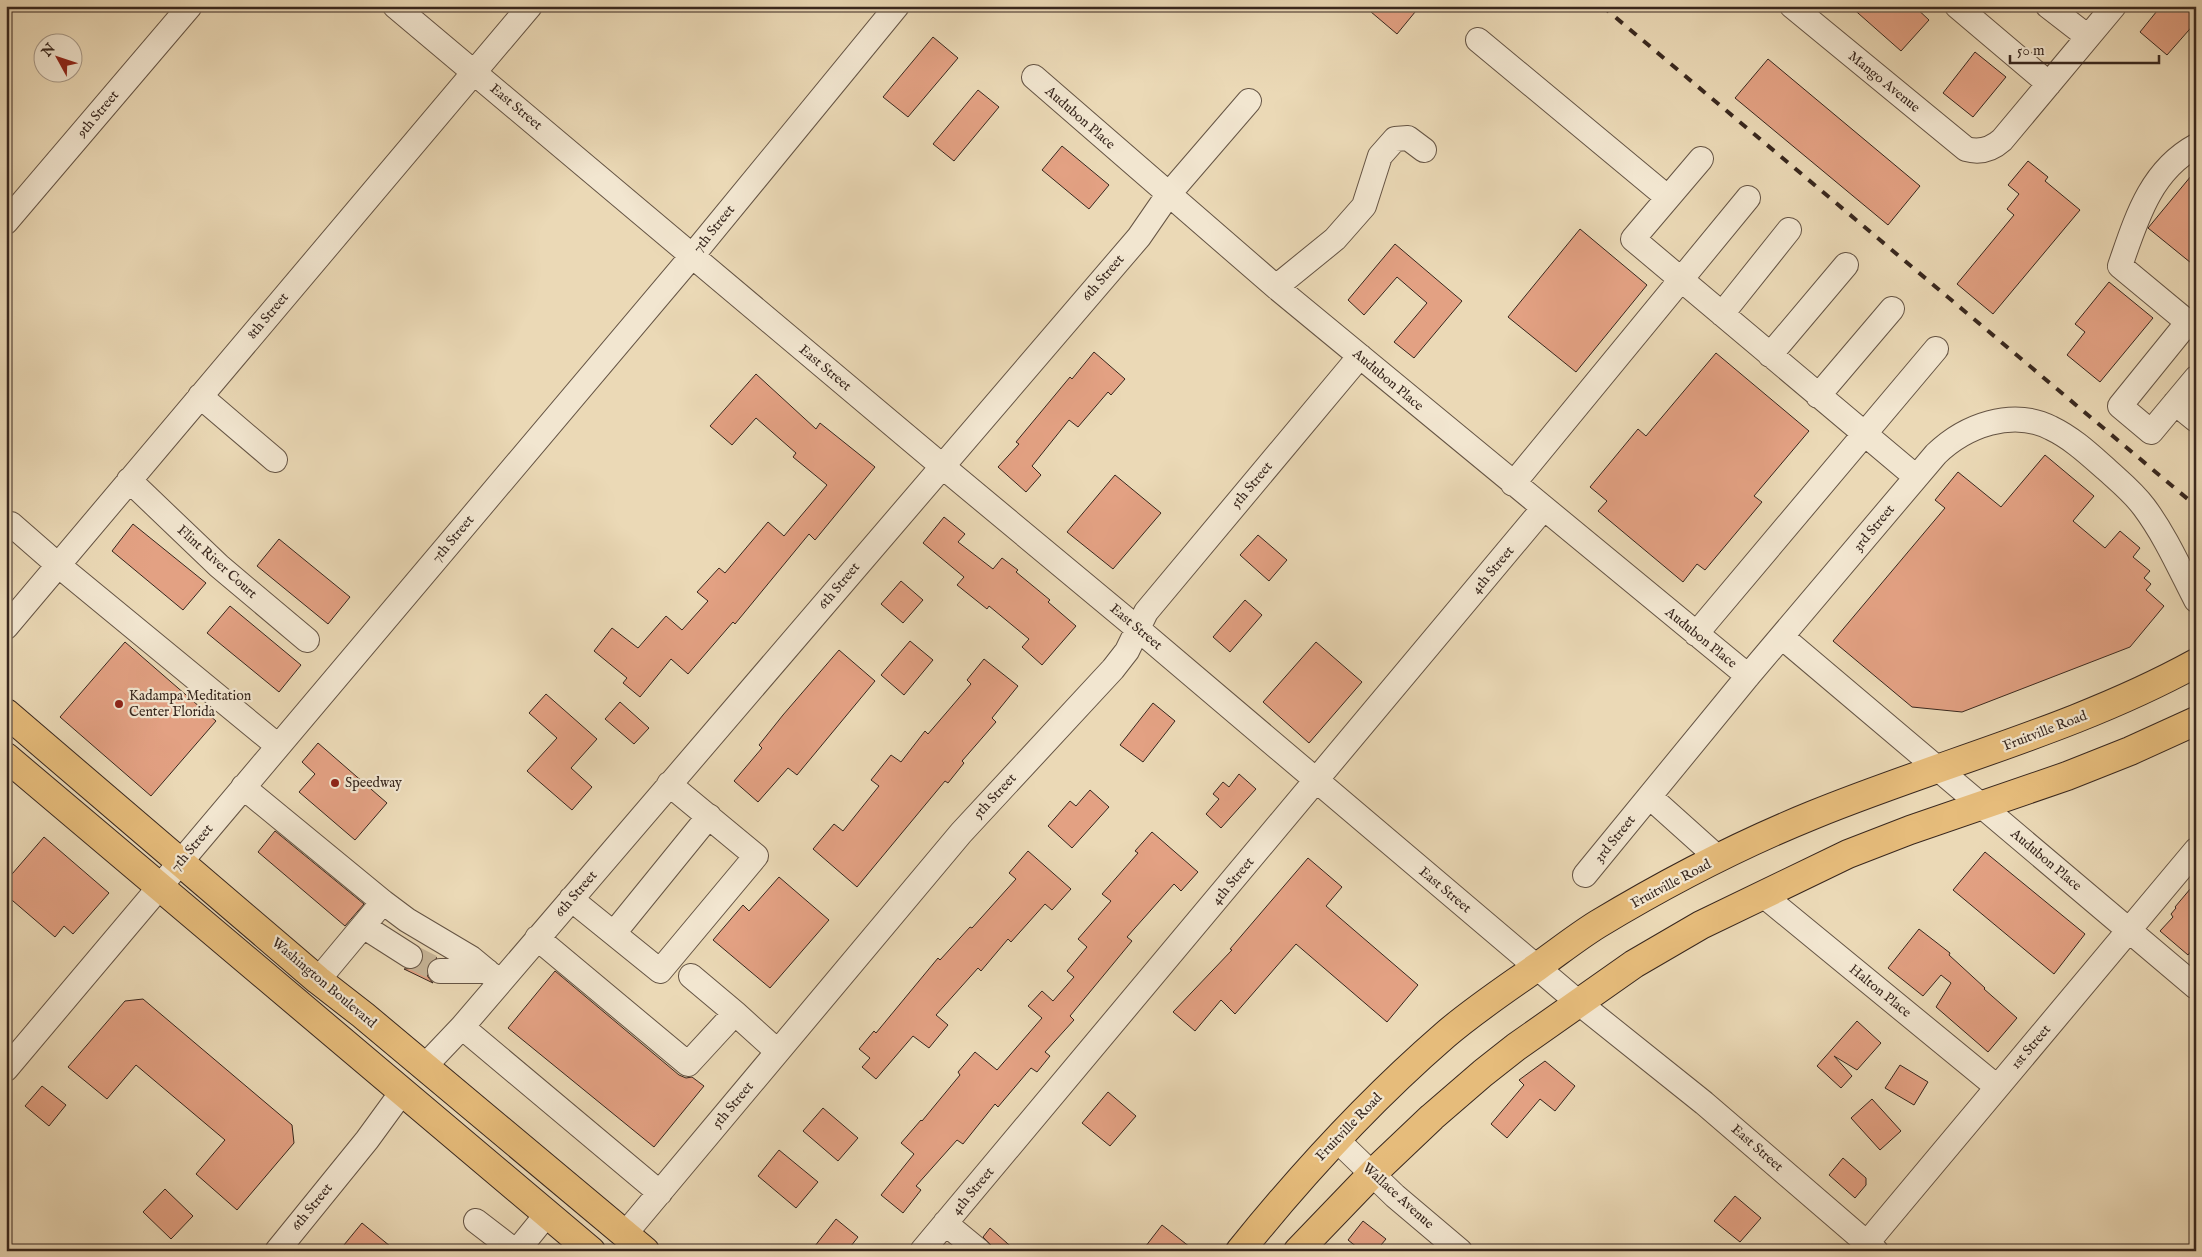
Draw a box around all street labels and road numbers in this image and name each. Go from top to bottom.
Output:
street label: Mango Avenue [1844,47,1924,117]
street label: East Street [486,80,546,134]
street label: Audubon Place [1040,82,1119,154]
street label: 9th Street [72,87,123,142]
street label: 7th Street [689,201,739,257]
street label: 6th Street [1078,251,1128,305]
street label: 8th Street [243,289,293,343]
street label: East Street [795,341,855,395]
street label: Audubon Place [1348,344,1428,415]
street label: 5th Street [1227,458,1277,512]
street label: 3rd Street [1849,501,1899,555]
street label: 7th Street [428,511,478,566]
street label: Flint River Court [173,521,261,603]
street label: 4th Street [1468,542,1518,598]
street label: 6th Street [814,559,864,613]
street label: East Street [1106,600,1166,654]
street label: Audubon Place [1661,603,1741,673]
street label: Fruitville Road [2001,707,2090,755]
street label: 5th Street [970,770,1021,822]
street label: 3rd Street [1590,812,1640,866]
street label: 7th Street [167,820,217,875]
street label: Audubon Place [2006,824,2086,895]
street label: 4th Street [1208,853,1258,909]
street label: Fruitville Road [1628,855,1715,913]
street label: East Street [1415,863,1475,917]
street label: 6th Street [551,867,601,921]
street label: Washington Boulevard [268,934,381,1033]
street label: Halton Place [1845,960,1915,1022]
street label: 1st Street [2007,1021,2055,1073]
street label: 5th Street [708,1078,758,1132]
street label: Fruitville Road [1312,1089,1387,1165]
street label: East Street [1727,1120,1787,1176]
street label: Wallace Avenue [1358,1159,1438,1233]
street label: 4th Street [948,1163,998,1219]
street label: 6th Street [287,1179,337,1234]

